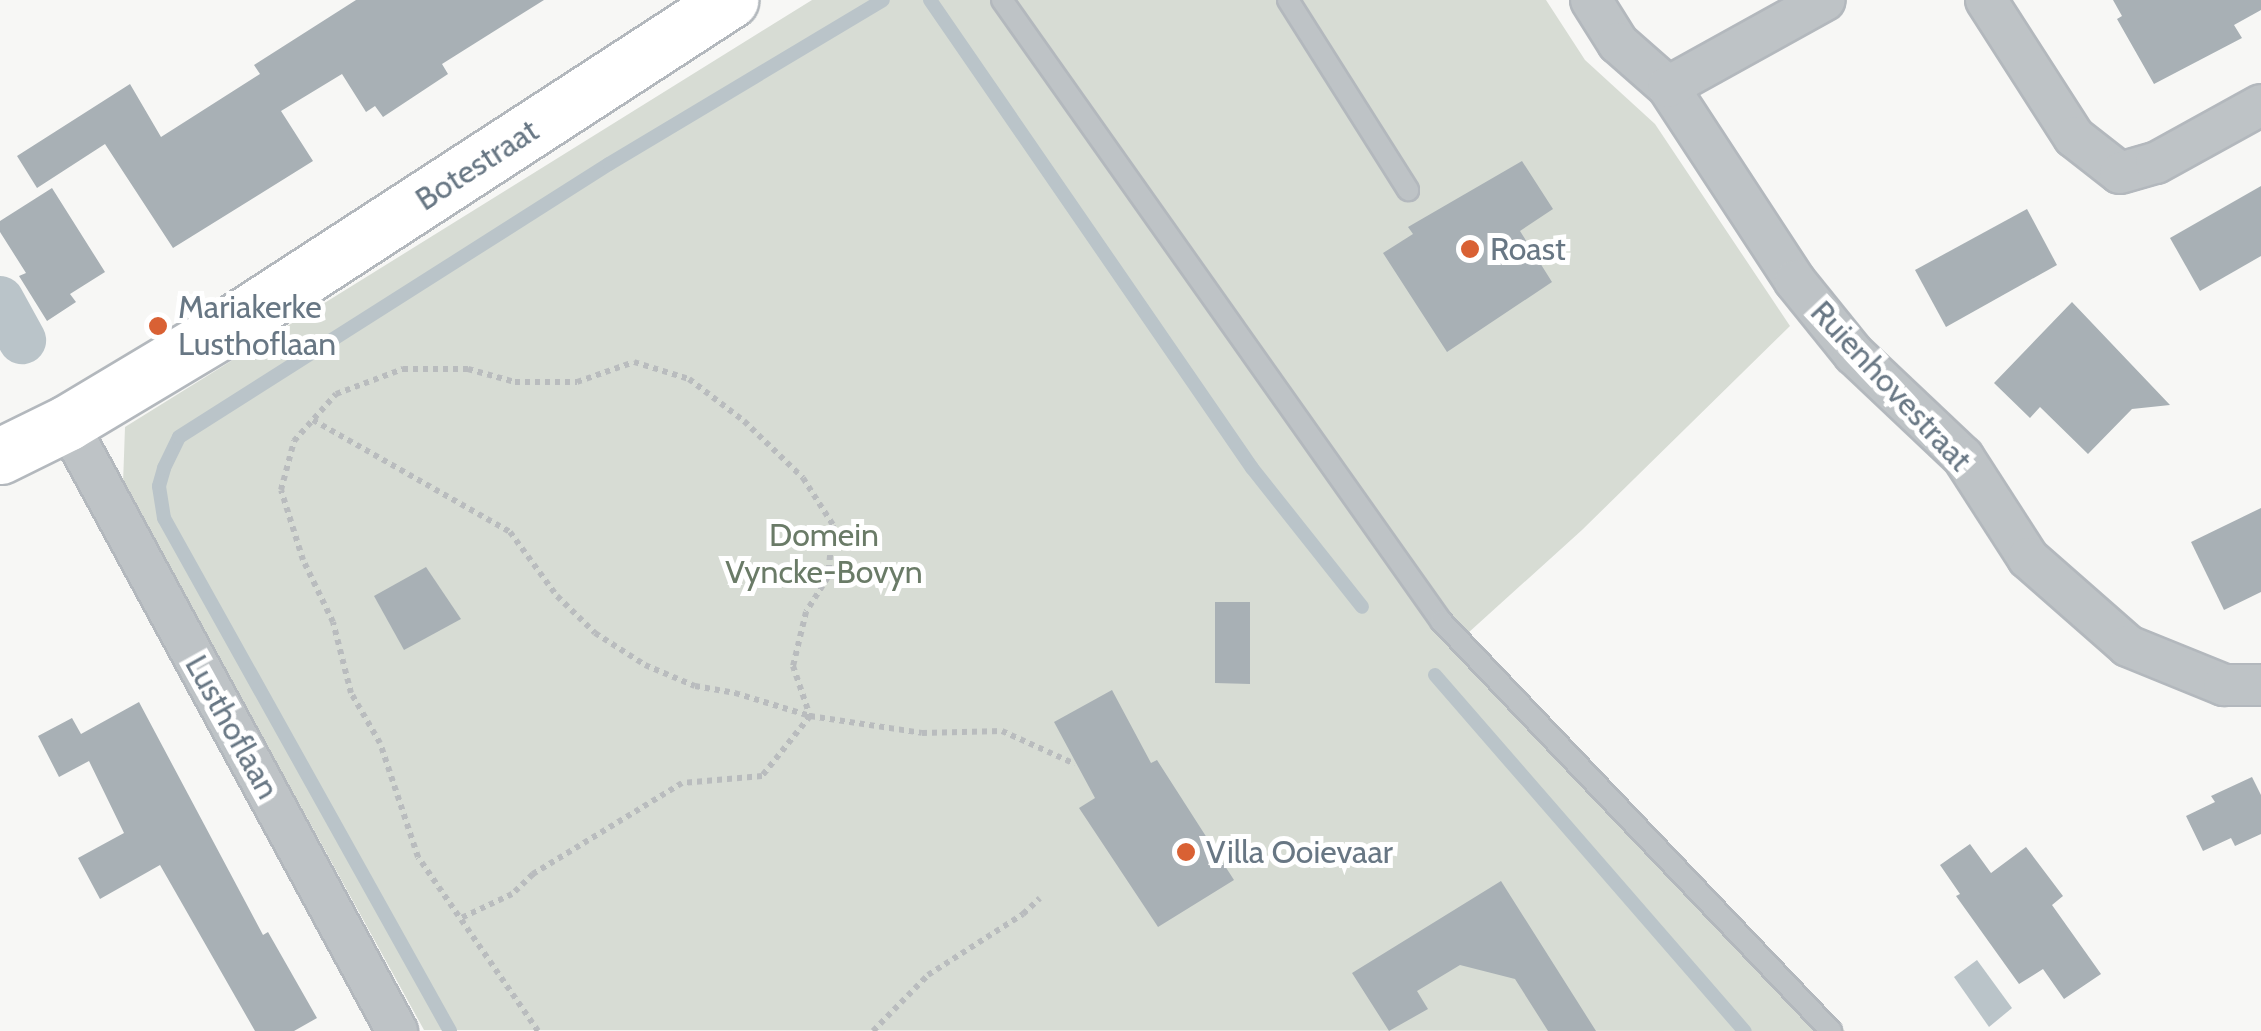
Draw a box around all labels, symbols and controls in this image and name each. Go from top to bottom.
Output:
street label: Botestraat [408,111,546,219]
place label: Roast [1490,230,1566,268]
marker: Roast [1459,238,1481,260]
place label: Mariakerke Lusthoflaan [178,289,336,364]
street label: Ruienhovestraat [1803,293,1979,479]
marker: Mariakerke Lusthoflaan [147,315,169,337]
park label: Domein Vyncke-Bovyn [725,517,923,592]
street label: Lusthoflaan [177,649,287,805]
place label: Villa Ooievaar [1206,833,1393,871]
marker: Villa Ooievaar [1175,841,1197,863]

